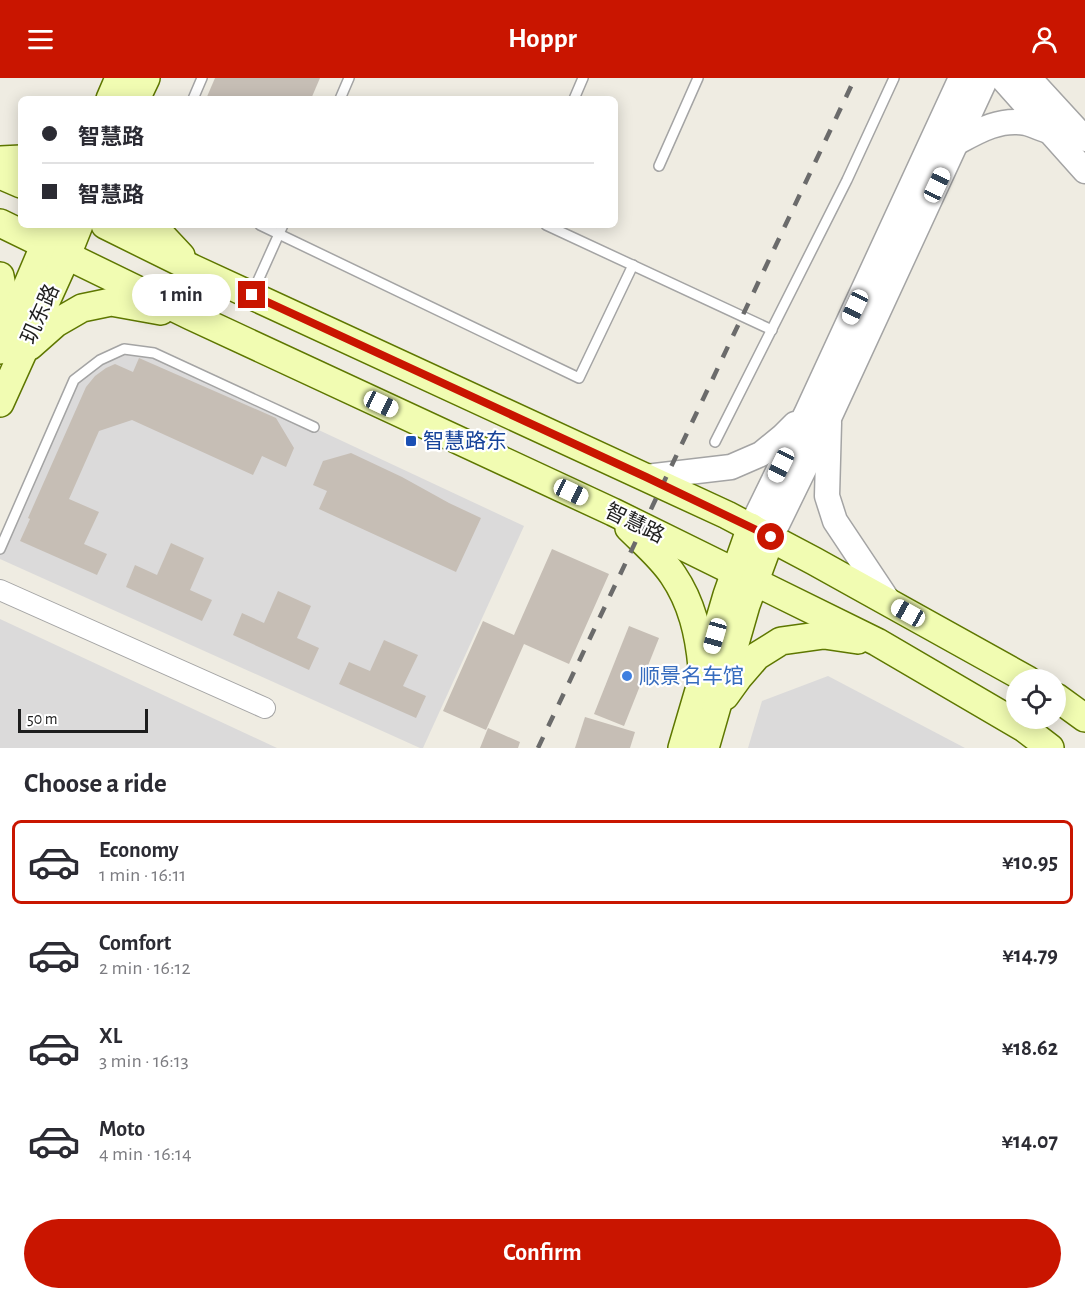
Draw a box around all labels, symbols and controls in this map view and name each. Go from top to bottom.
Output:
icon: menu [24,23,57,56]
icon: person [1028,23,1061,56]
text: Hoppr [508,25,577,52]
text: 智慧路 [78,126,144,148]
car [921,165,953,205]
text: 智慧路 [78,184,144,206]
callout: 1 min [132,274,231,316]
street label: 玑东路 [17,281,63,347]
route end [238,281,265,308]
text: 1 min [160,285,203,305]
car [839,287,871,327]
car [361,388,401,420]
place label: 智慧路东 [423,430,507,452]
marker: 智慧路东 [404,434,418,448]
car [765,445,797,485]
car [551,476,591,508]
street label: 智慧路 [602,499,668,547]
route start [757,523,784,550]
car [888,596,928,630]
car [701,616,729,656]
place label: 顺景名车馆 [639,665,744,687]
marker: 顺景名车馆 [620,669,634,683]
map controls [1006,669,1066,729]
button: locate [1006,669,1066,729]
scale bar [18,706,148,734]
text: 50 m [27,711,58,727]
text: Choose a ride [24,770,167,797]
icon: car [27,835,81,889]
text: Economy [99,839,179,861]
text: ¥10.95 [1002,851,1058,873]
text: 1 min · 16:11 [99,865,186,885]
icon: car [27,928,81,982]
text: Comfort [99,932,171,954]
text: ¥14.79 [1002,944,1058,966]
text: 2 min · 16:12 [99,958,191,978]
icon: car [27,1021,81,1075]
text: XL [99,1025,122,1047]
text: ¥18.62 [1002,1037,1058,1059]
text: 3 min · 16:13 [99,1051,189,1071]
icon: car [27,1114,81,1168]
text: Moto [99,1118,145,1140]
text: ¥14.07 [1001,1130,1058,1152]
text: 4 min · 16:14 [99,1144,192,1164]
button: Confirm [24,1219,1061,1288]

